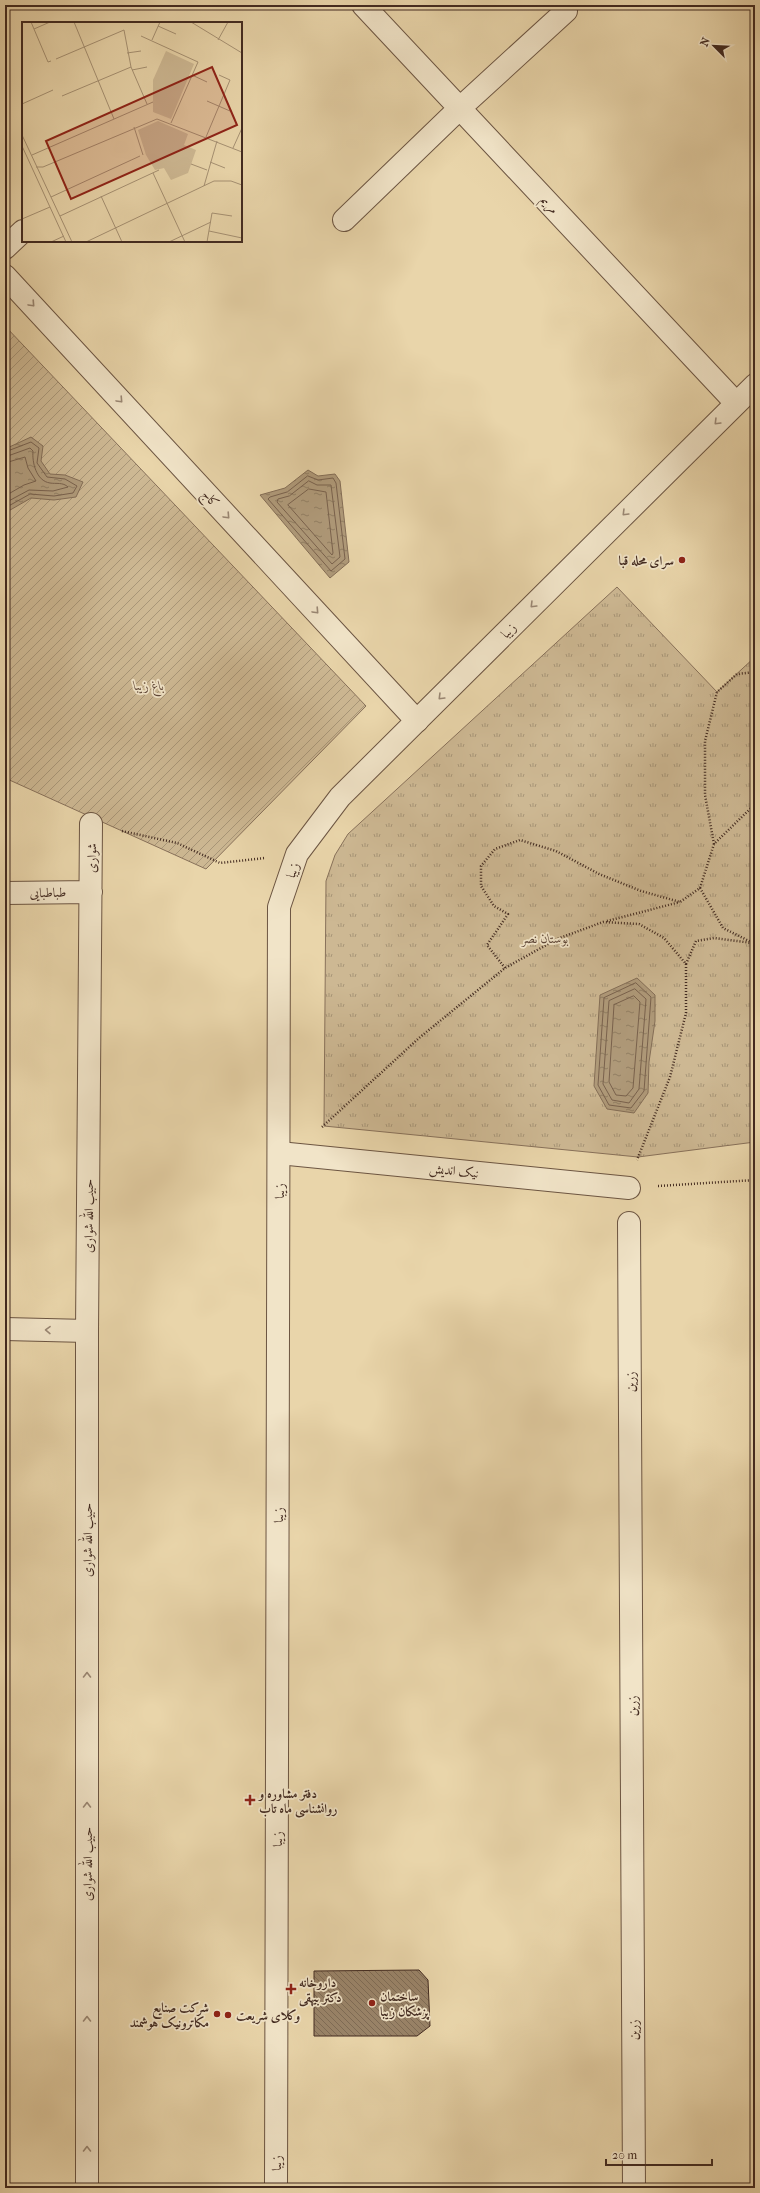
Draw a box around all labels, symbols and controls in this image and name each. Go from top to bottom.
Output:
inset map [22,22,242,242]
north arrow [694,26,734,66]
text: N [698,35,713,49]
street label: مریم [535,192,562,219]
one-way arrow [27,300,34,307]
one-way arrow [115,395,123,403]
one-way arrow [714,417,722,425]
street label: کاج [196,486,222,513]
one-way arrow [622,509,630,516]
one-way arrow [223,511,230,519]
place label: سرای محله قبا [618,553,675,570]
marker: سرای محله قبا [677,555,687,565]
one-way arrow [530,600,538,608]
one-way arrow [311,606,318,614]
street label: زیبا [498,620,520,642]
park label: باغ زیبا [133,678,165,697]
one-way arrow [438,692,446,700]
street label: شواری [84,843,100,873]
street label: زیبا [283,861,303,880]
street label: طباطبایی [30,885,66,901]
park label: بوستان نصر [520,931,569,947]
street label: نیک اندیش [428,1160,480,1183]
street label: حبیب الله شواری [78,1179,98,1253]
street label: زیبا [272,1183,288,1199]
one-way arrow [45,1326,51,1334]
street label: زرین [623,1372,639,1392]
street label: حبیب الله شواری [77,1503,97,1577]
street label: زیبا [271,1507,287,1523]
one-way arrow [83,1672,91,1678]
street label: زرین [625,1696,641,1716]
place label: دفتر مشاوره و روانشناسی ماه تاب [257,1786,337,1818]
marker: دفتر مشاوره و روانشناسی ماه تاب [244,1794,256,1806]
one-way arrow [83,1802,91,1808]
street label: حبیب الله شواری [77,1827,97,1901]
street label: زیبا [270,1831,286,1847]
place label: داروخانه دکتر بیهقی [298,1975,342,2007]
marker: داروخانه دکتر بیهقی [286,1984,296,1994]
place label: ساختمان پزشکان زیبا [380,1989,430,2020]
marker: ساختمان پزشکان زیبا [367,1998,377,2008]
place label: شرکت صنایع مکاترونیک هوشمند [129,2000,210,2031]
place label: وکلای شریعت [236,2008,300,2025]
marker: شرکت صنایع مکاترونیک هوشمند [212,2009,222,2019]
marker: وکلای شریعت [223,2010,233,2020]
one-way arrow [83,2016,91,2022]
street label: زرین [626,2020,642,2040]
scale bar [606,2141,712,2167]
one-way arrow [83,2146,91,2152]
text: 20 m [612,2148,637,2162]
street label: زیبا [269,2155,285,2171]

